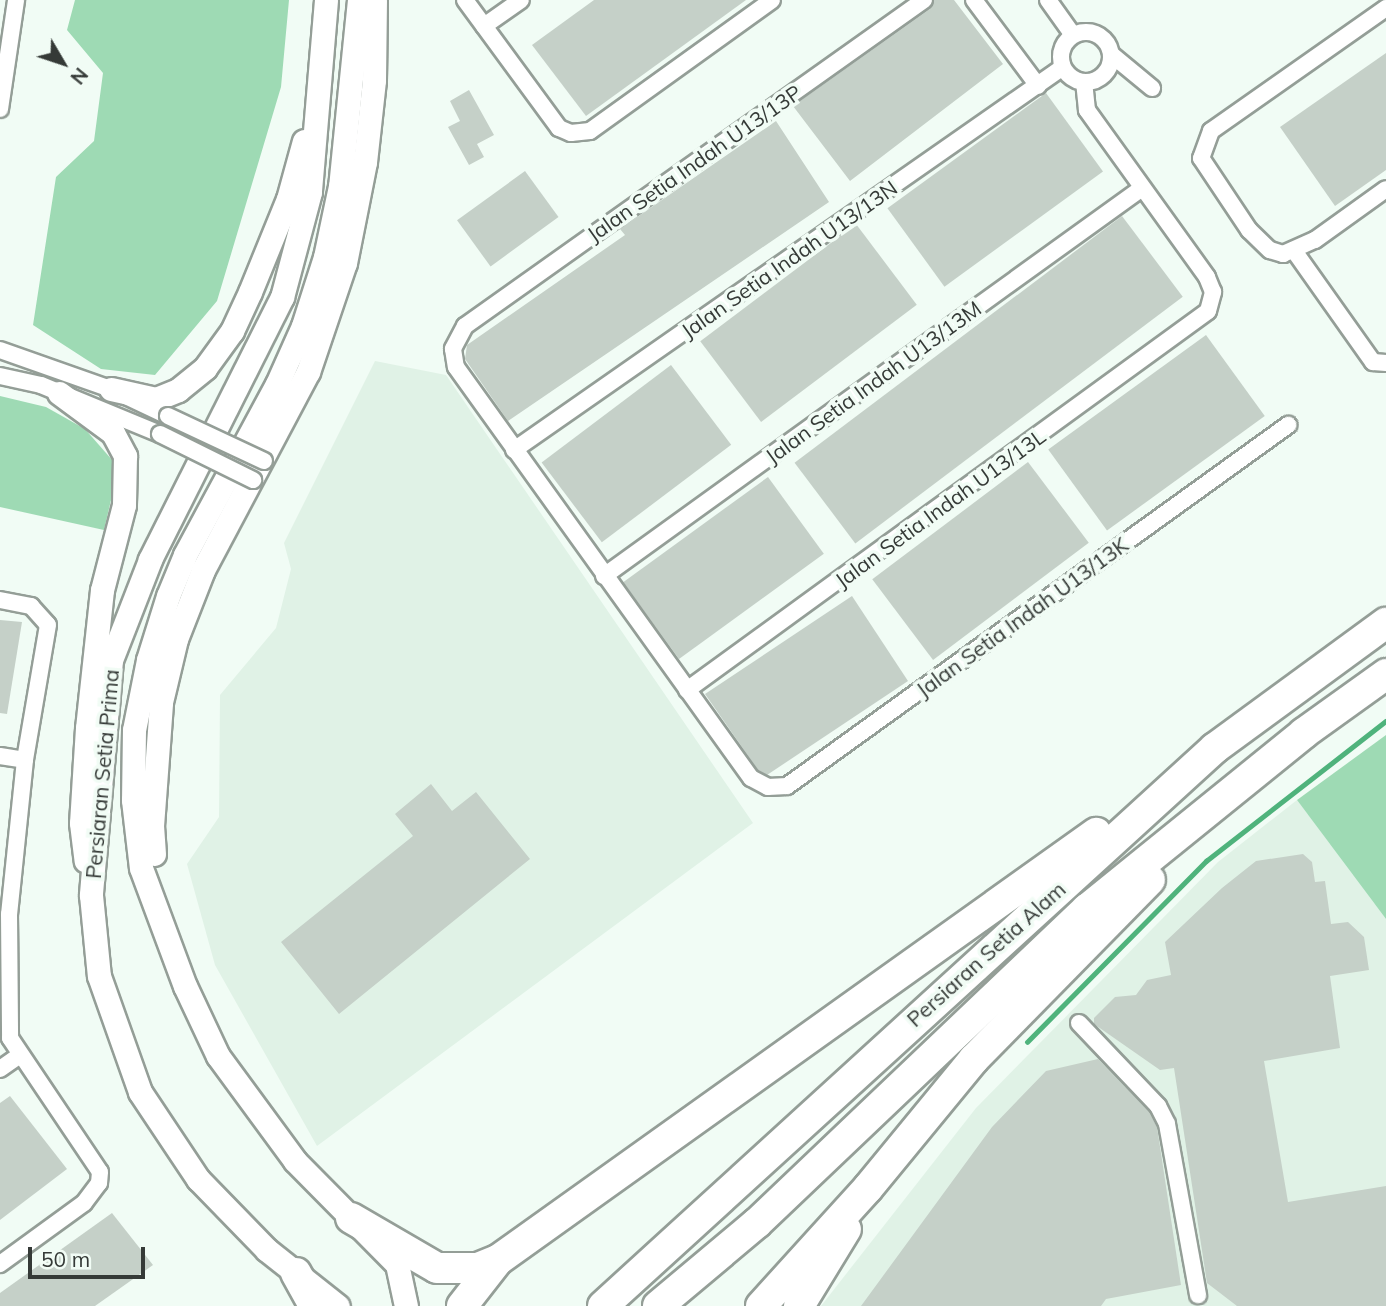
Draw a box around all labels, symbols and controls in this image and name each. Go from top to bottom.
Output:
north arrow [28,28,98,98]
text: N [65,63,93,89]
street label: Jalan Setia Indah U13/13P [582,79,806,247]
street label: Jalan Setia Indah U13/13N [676,175,902,343]
street label: Jalan Setia Indah U13/13M [760,295,986,469]
street label: Jalan Setia Indah U13/13L [830,423,1050,593]
street label: Jalan Setia Indah U13/13K [911,532,1133,702]
street label: Persiaran Setia Prima [80,668,124,880]
street label: Persiaran Setia Alam [902,876,1070,1032]
scale bar [32,1232,149,1276]
text: 50 m [41,1246,90,1272]

